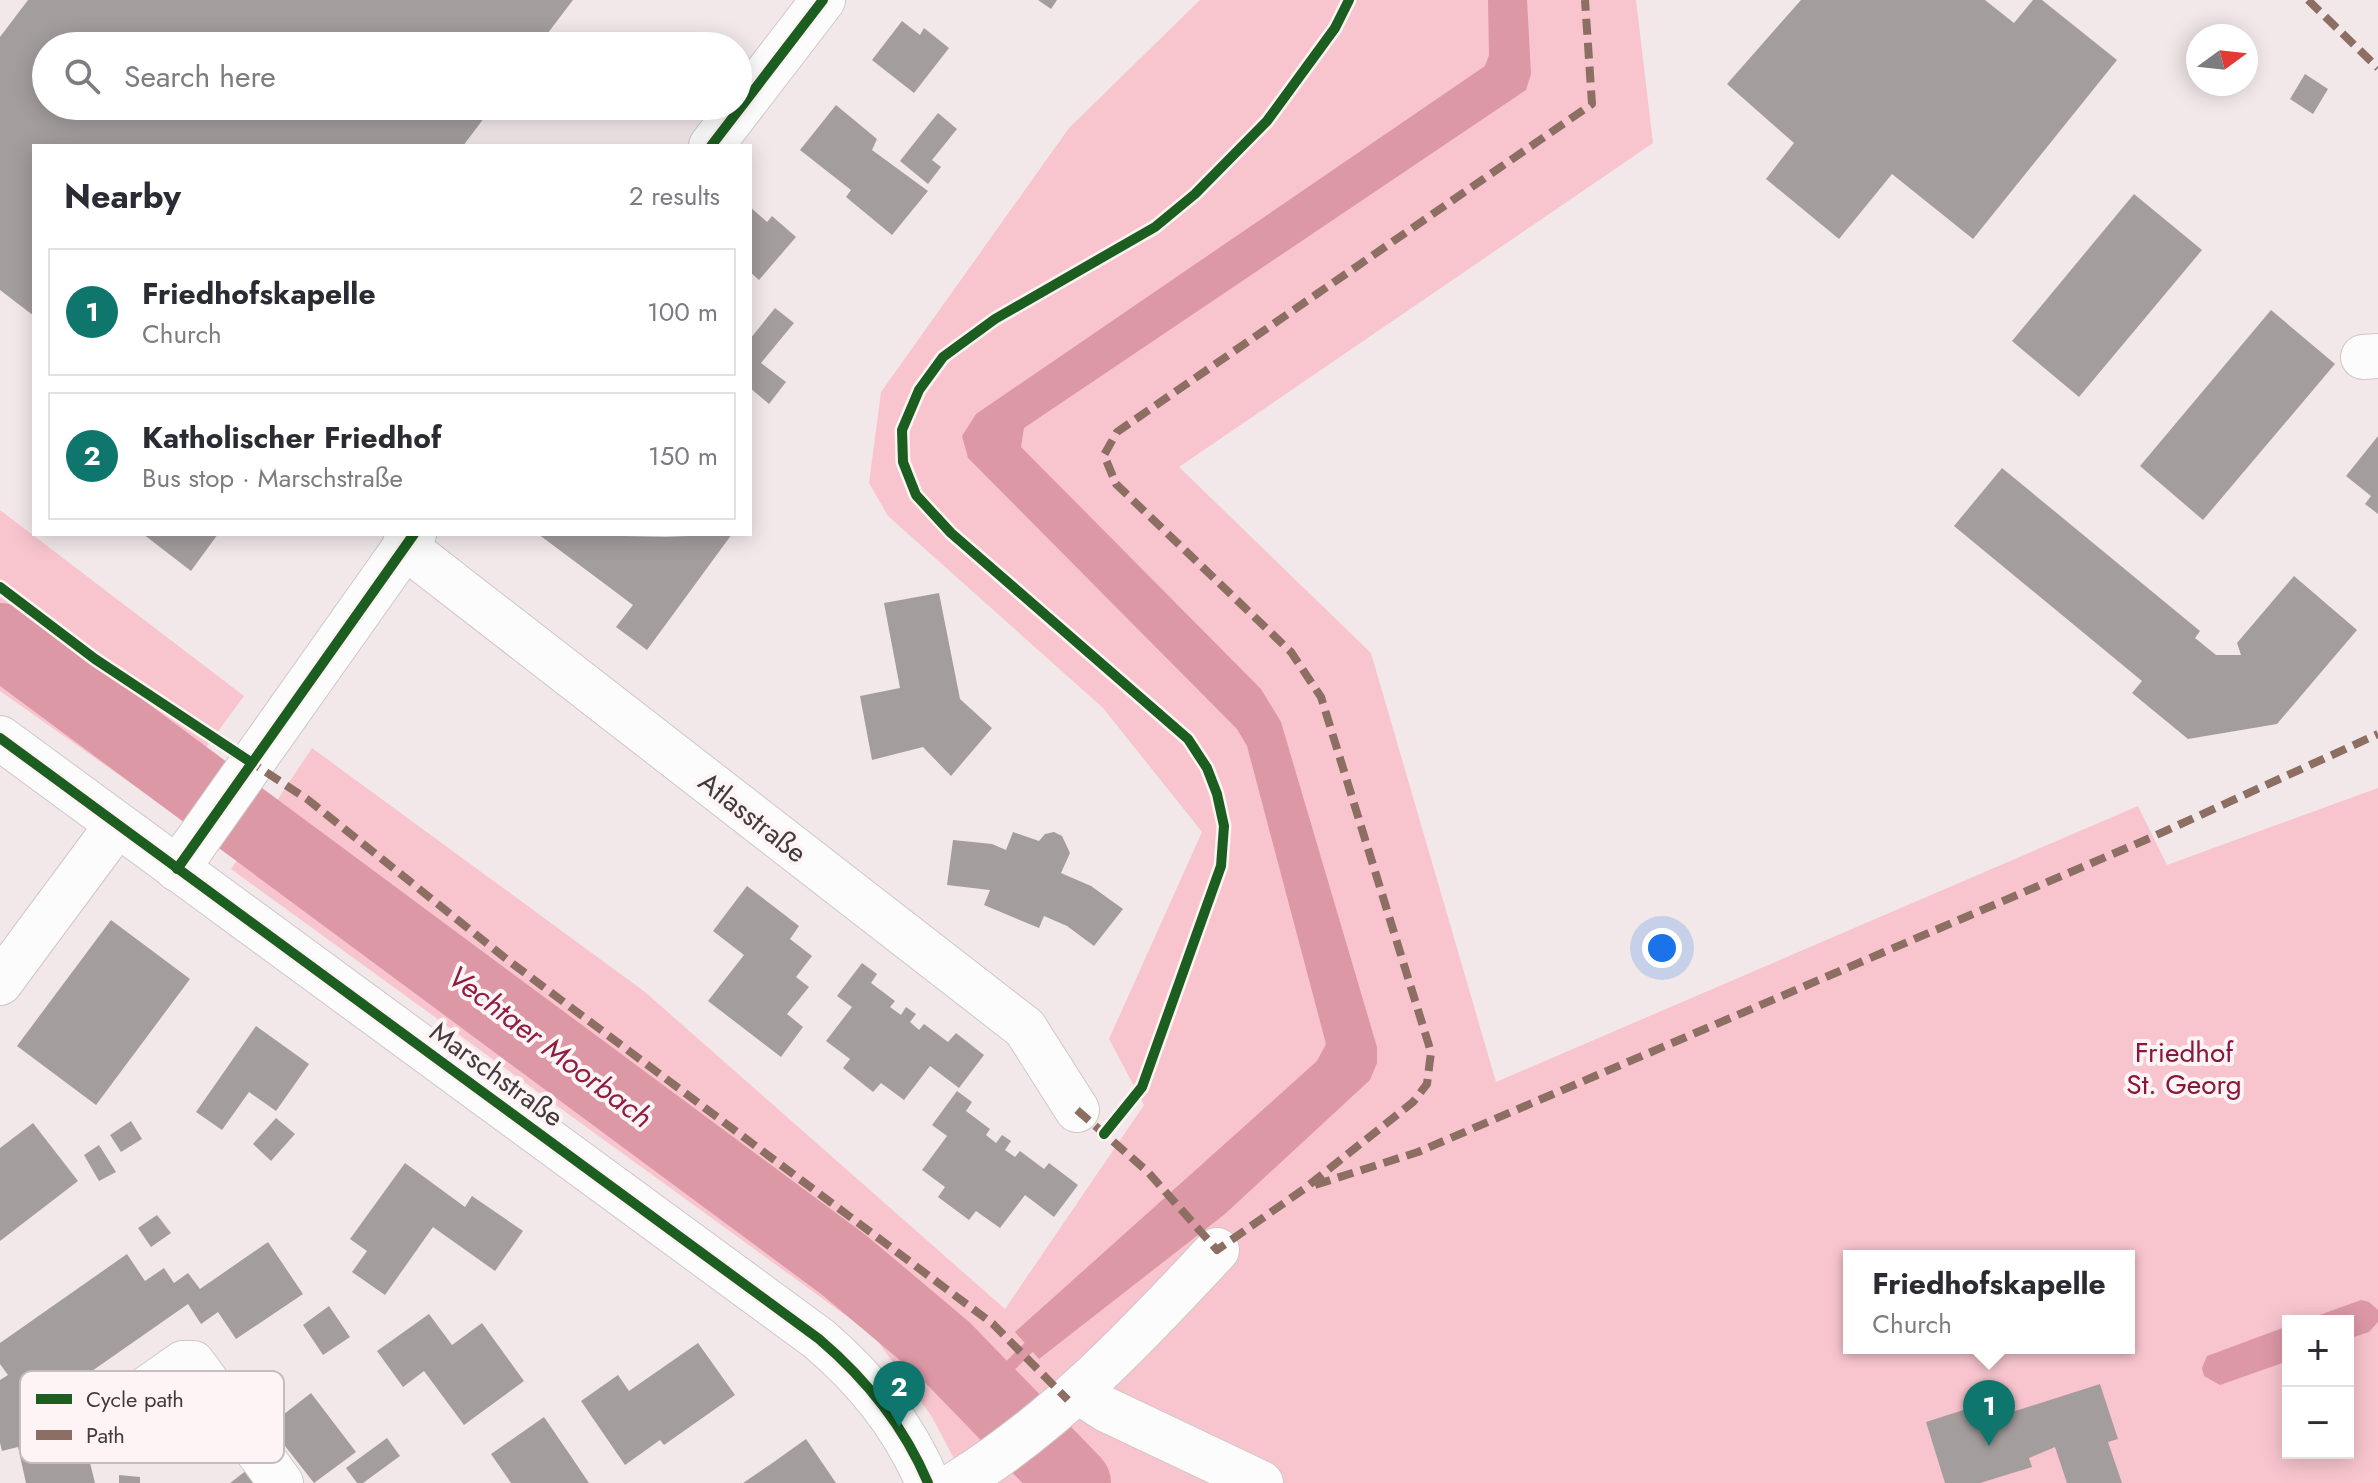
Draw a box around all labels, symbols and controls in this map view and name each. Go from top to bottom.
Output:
north arrow [2186,24,2258,96]
search box [32,32,752,120]
icon: search [60,54,104,98]
text: Search here [124,55,276,98]
text: Nearby [64,172,181,221]
text: 2 results [629,177,720,215]
text: Friedhofskapelle [142,272,376,315]
text: 1 [85,293,99,331]
text: 100 m [647,293,718,331]
text: Church [142,315,222,353]
text: Katholischer Friedhof [142,416,441,459]
text: 2 [83,437,101,475]
text: 150 m [648,437,718,475]
text: Bus stop · Marschstraße [142,459,403,497]
street label: Atlasstraße [690,762,816,873]
your location [1642,928,1682,968]
water label: Vechtaer Moorbach [439,955,662,1138]
street label: Marschstraße [421,1012,572,1137]
park label: Friedhof St. Georg [2126,1032,2242,1105]
popup [1843,1250,2135,1354]
text: Friedhofskapelle [1872,1262,2106,1305]
text: Church [1872,1305,1952,1343]
map controls [2282,1315,2354,1459]
button: + [2282,1315,2354,1387]
pin: 2 [873,1361,925,1427]
legend [20,1371,284,1463]
pin: 1 [1963,1380,2015,1446]
text: Cycle path [86,1383,184,1415]
button: − [2282,1387,2354,1459]
text: Path [86,1419,125,1451]

